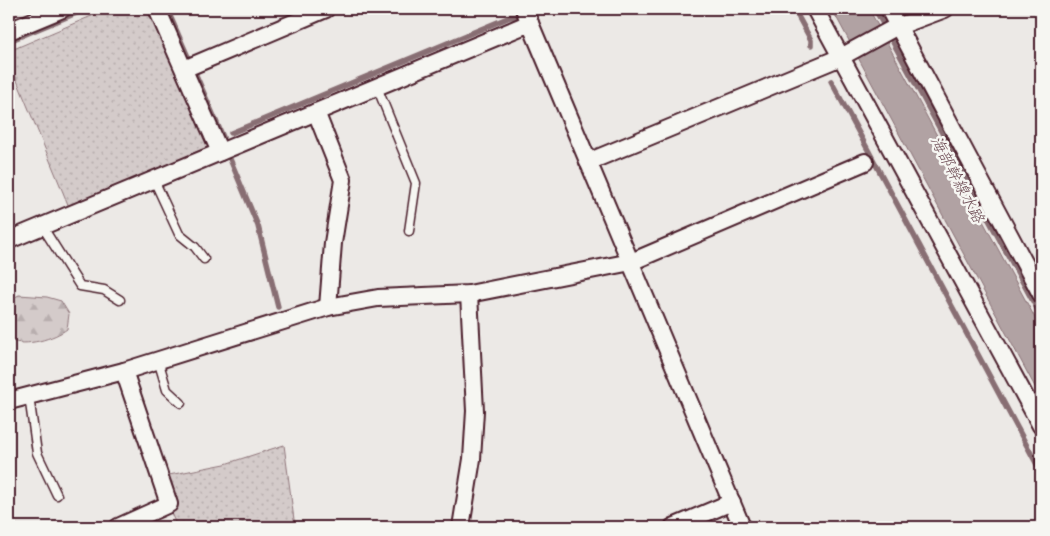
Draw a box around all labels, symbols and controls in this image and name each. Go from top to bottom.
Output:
water label: 海部幹線水路 [926,132,990,227]

